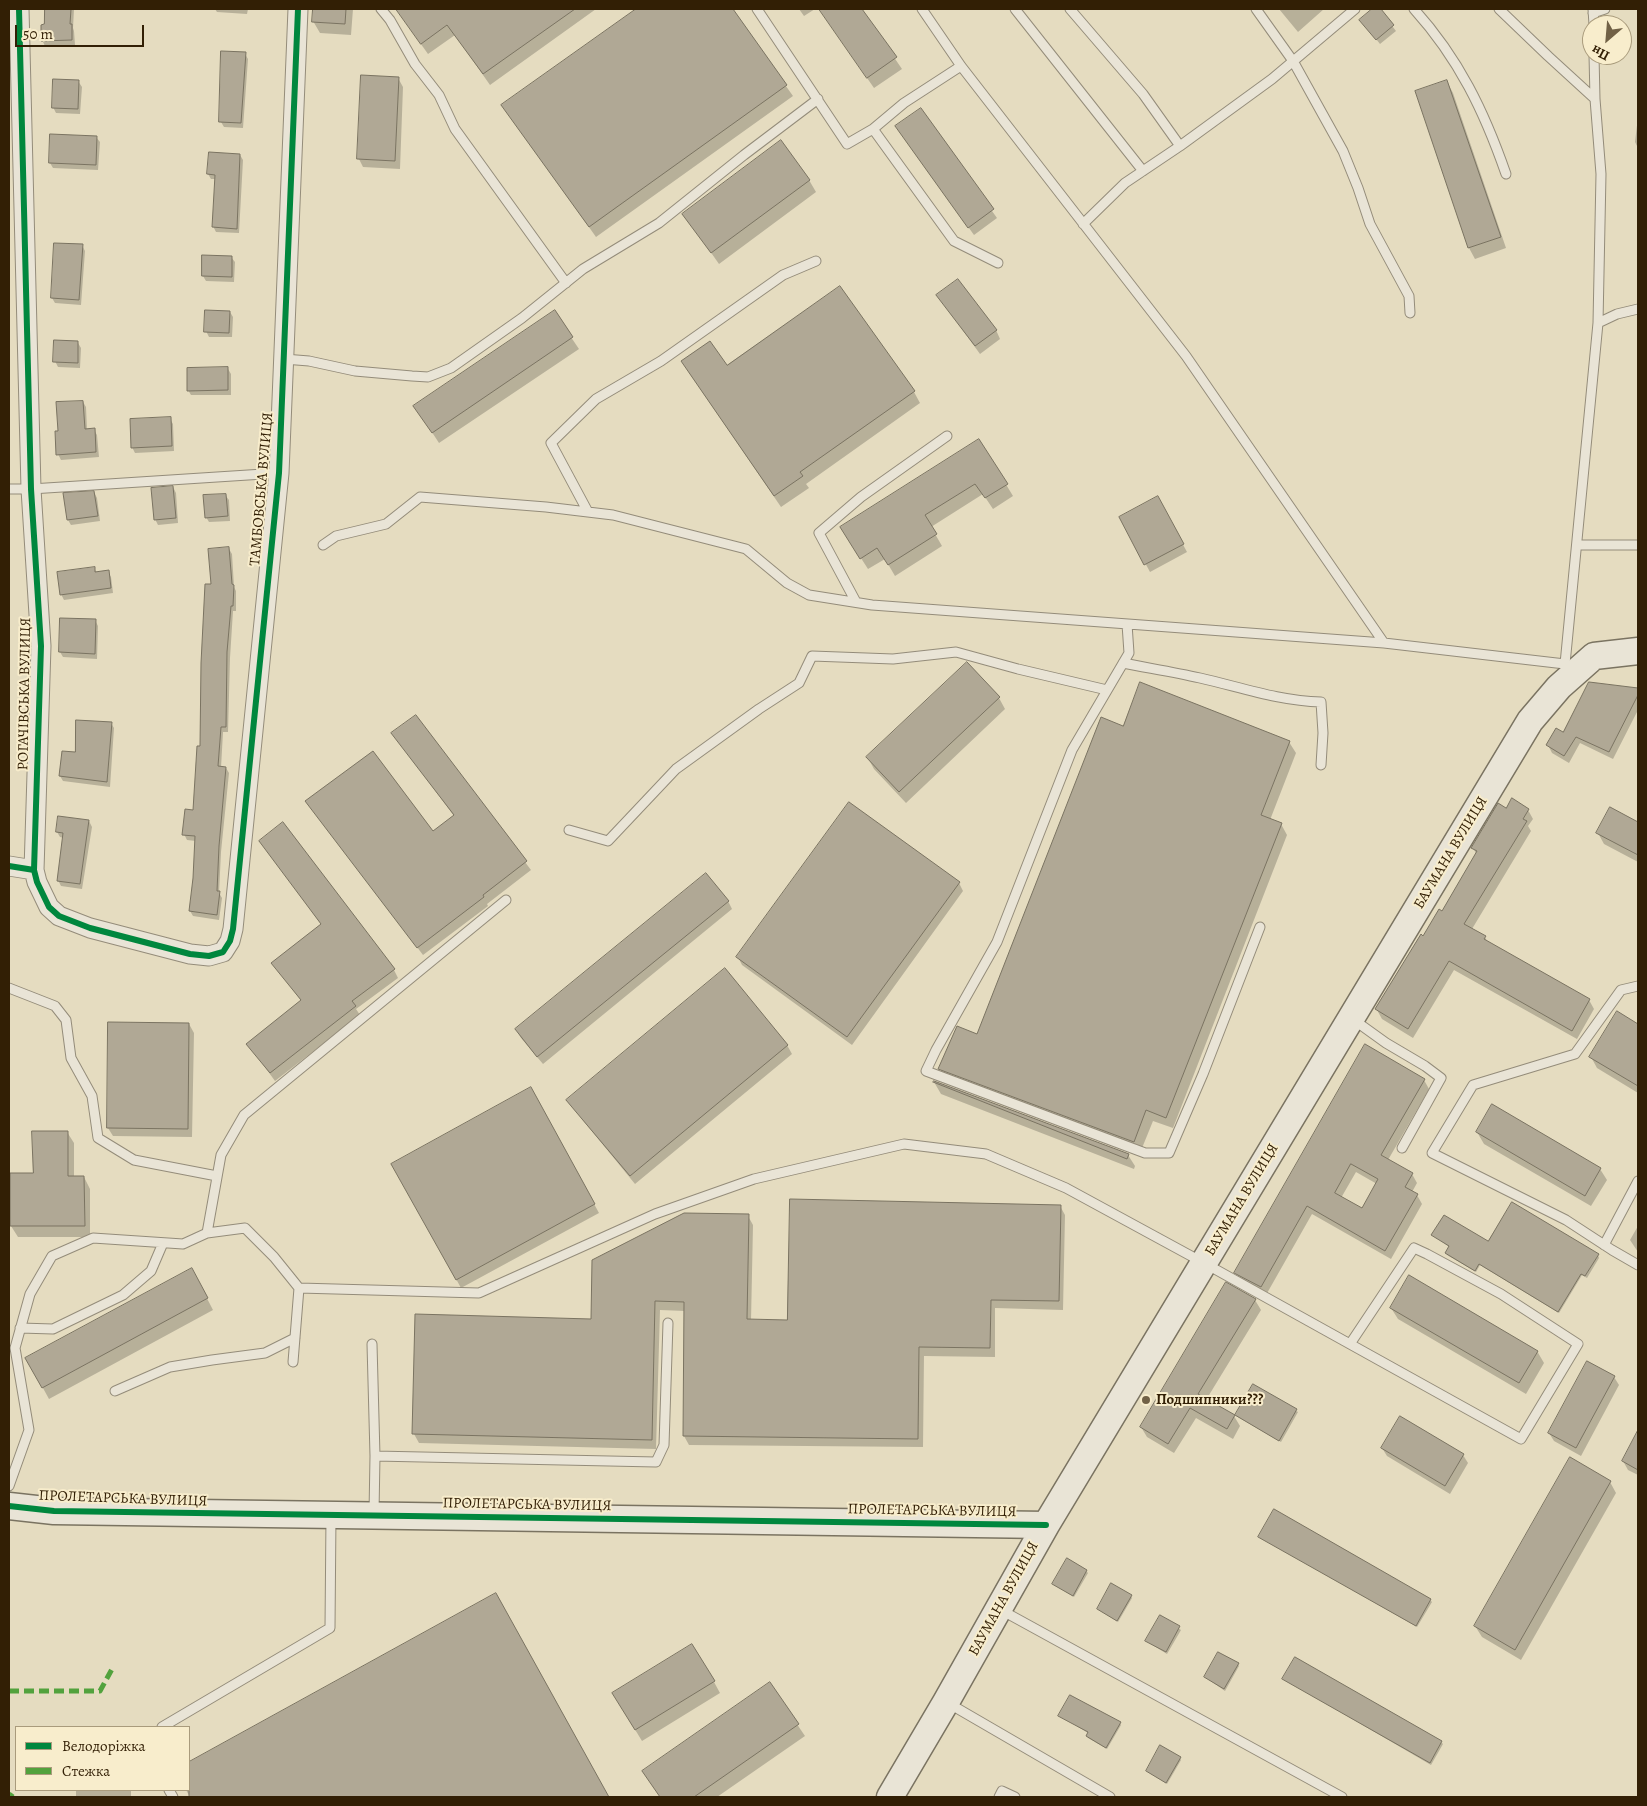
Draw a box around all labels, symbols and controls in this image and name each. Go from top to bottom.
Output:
scale bar [18,15,146,47]
north arrow [1582,15,1632,65]
text: 50 m [23,24,53,44]
text: Пн [1588,40,1613,66]
street label: ТАМБОВСЬКА ВУЛИЦЯ [246,411,278,567]
street label: РОГАЧІВСЬКА ВУЛИЦЯ [15,617,35,771]
street label: БАУМАНА ВУЛИЦЯ [1410,793,1492,913]
street label: БАУМАНА ВУЛИЦЯ [1201,1140,1283,1260]
place label: Подшипники??? [1156,1391,1263,1409]
marker: Подшипники??? [1140,1394,1152,1406]
street label: ПРОЛЕТАРСЬКА ВУЛИЦЯ [38,1487,208,1511]
street label: ПРОЛЕТАРСЬКА ВУЛИЦЯ [442,1495,612,1515]
street label: ПРОЛЕТАРСЬКА ВУЛИЦЯ [847,1501,1017,1521]
street label: БАУМАНА ВУЛИЦЯ [965,1539,1043,1659]
legend [15,1726,190,1791]
text: Велодоріжка [62,1736,145,1756]
text: Стежка [62,1761,110,1781]

